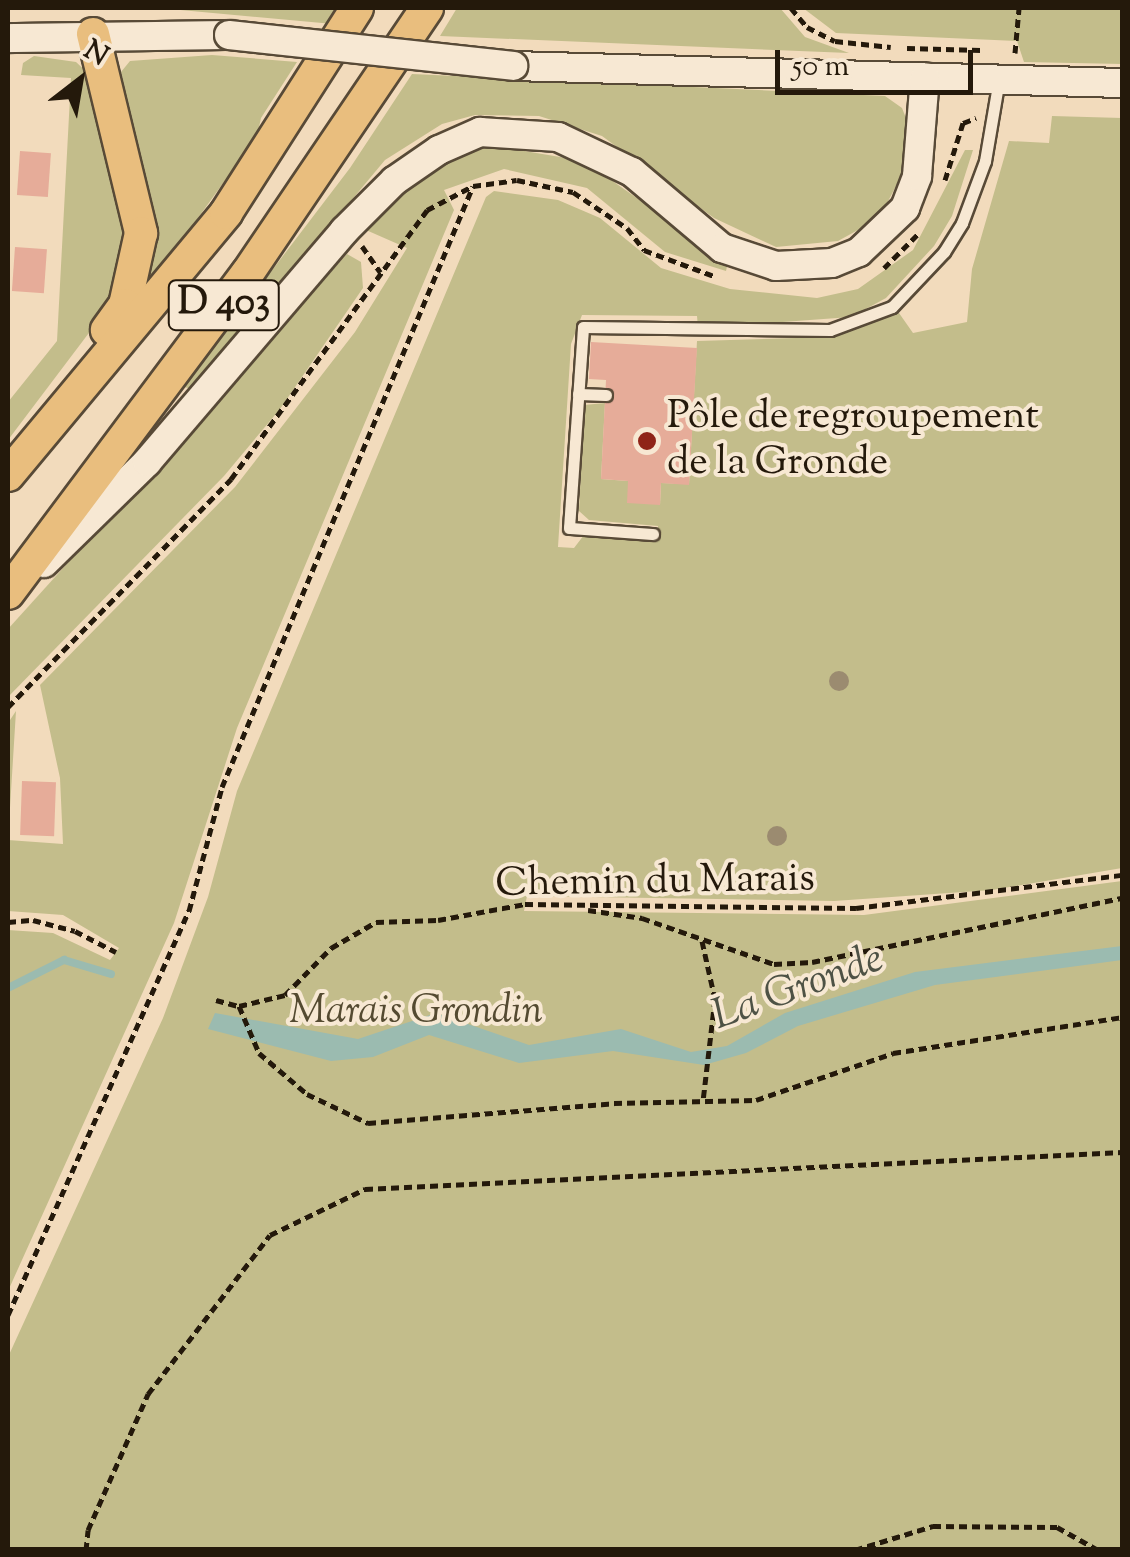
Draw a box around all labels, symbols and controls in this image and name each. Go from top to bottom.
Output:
north arrow [30,30,130,130]
scale bar [780,30,978,92]
text: N [76,31,115,77]
text: 50 m [792,46,849,89]
road number: D 403 [166,272,282,338]
place label: Pôle de regroupement de la Gronde [667,394,1039,488]
marker: Pôle de regroupement de la Gronde [636,430,658,452]
street label: Chemin du Marais [495,856,815,910]
water label: La Gronde [706,935,890,1043]
park label: Marais Grondin [289,989,543,1037]

